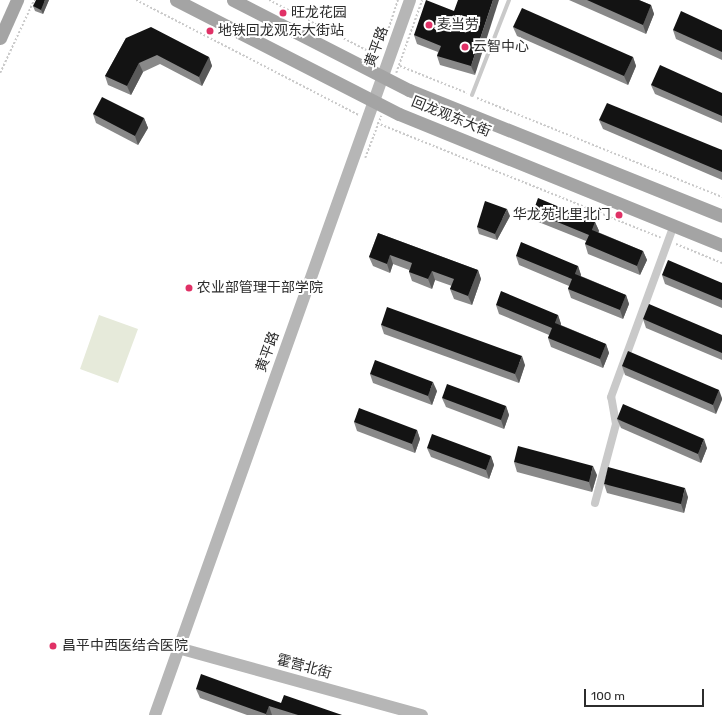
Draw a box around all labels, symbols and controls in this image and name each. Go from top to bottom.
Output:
place label: 旺龙花园 [291,5,347,21]
marker: 旺龙花园 [278,8,288,18]
place label: 麦当劳 [437,17,479,33]
marker: 麦当劳 [424,20,434,30]
place label: 地铁回龙观东大街站 [218,23,344,39]
street label: 黄平路 [362,24,392,70]
marker: 地铁回龙观东大街站 [205,26,215,36]
place label: 云智中心 [473,39,529,55]
marker: 云智中心 [460,42,470,52]
street label: 回龙观东大街 [409,93,493,141]
place label: 华龙苑北里北门 [513,207,611,223]
marker: 华龙苑北里北门 [614,210,624,220]
place label: 农业部管理干部学院 [197,280,323,296]
marker: 农业部管理干部学院 [184,283,194,293]
street label: 黄平路 [253,329,283,375]
place label: 昌平中西医结合医院 [62,638,188,654]
marker: 昌平中西医结合医院 [47,640,59,652]
street label: 霍营北街 [275,652,333,682]
scale bar [586,681,706,707]
text: 100 m [591,689,625,703]

